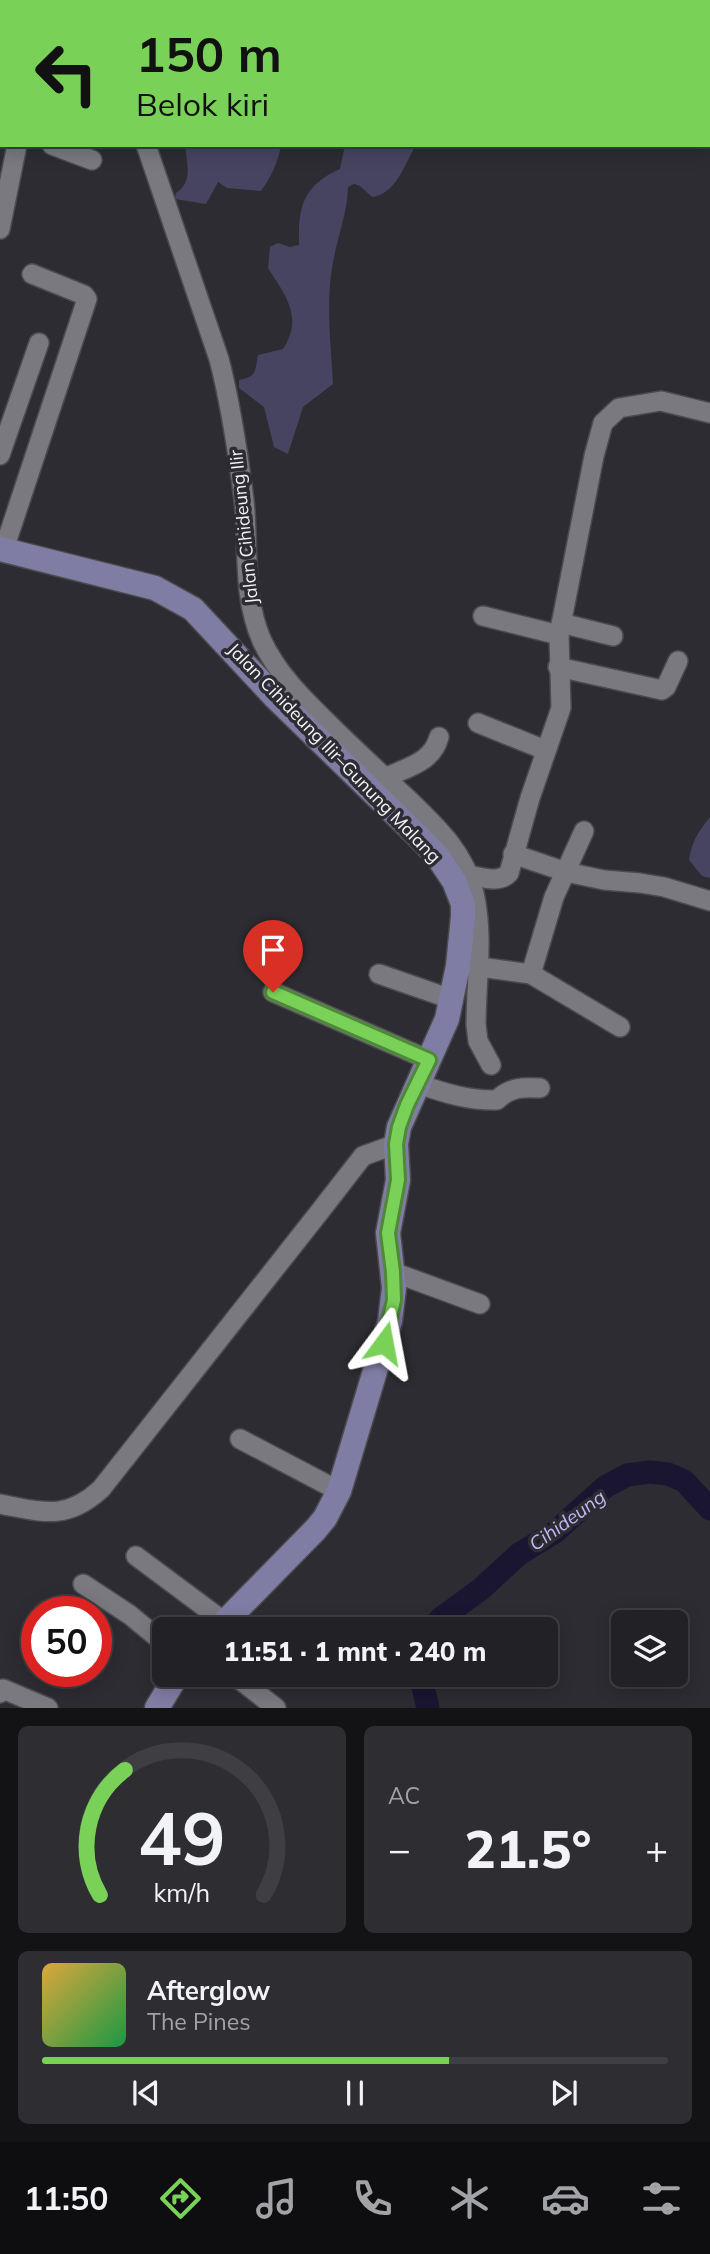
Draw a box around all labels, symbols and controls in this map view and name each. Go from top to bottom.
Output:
text: 150 m [136,23,282,84]
icon: left [21,28,112,119]
text: Belok kiri [136,84,269,124]
street label: Jalan Cihideung Ilir [224,448,263,605]
street label: Jalan Cihideung Ilir–Gunung Malang [223,638,446,868]
pin [243,920,303,992]
icon: arrive [254,931,292,969]
position arrow [347,1306,421,1380]
water label: Cihideung [524,1484,610,1556]
speed limit sign: 50 [21,1596,112,1687]
map controls [611,1610,688,1687]
button: layers [611,1610,688,1687]
text: 11:51 · 1 mnt · 240 m [224,1635,486,1668]
text: AC [388,1781,420,1810]
text: 49 [138,1793,226,1884]
text: 21.5° [464,1816,592,1881]
text: − [388,1825,411,1873]
text: + [645,1825,668,1873]
text: km/h [154,1877,210,1908]
text: Afterglow [147,1974,270,2007]
text: The Pines [147,2007,251,2036]
icon: previous [127,2074,165,2112]
icon: pause [336,2074,374,2112]
icon: next [545,2074,583,2112]
icon: directions [156,2174,205,2223]
icon: music [252,2174,301,2223]
icon: phone [348,2174,397,2223]
icon: climate [445,2174,494,2223]
icon: car [541,2174,590,2223]
icon: filters [637,2174,686,2223]
text: 11:50 [24,2178,108,2218]

